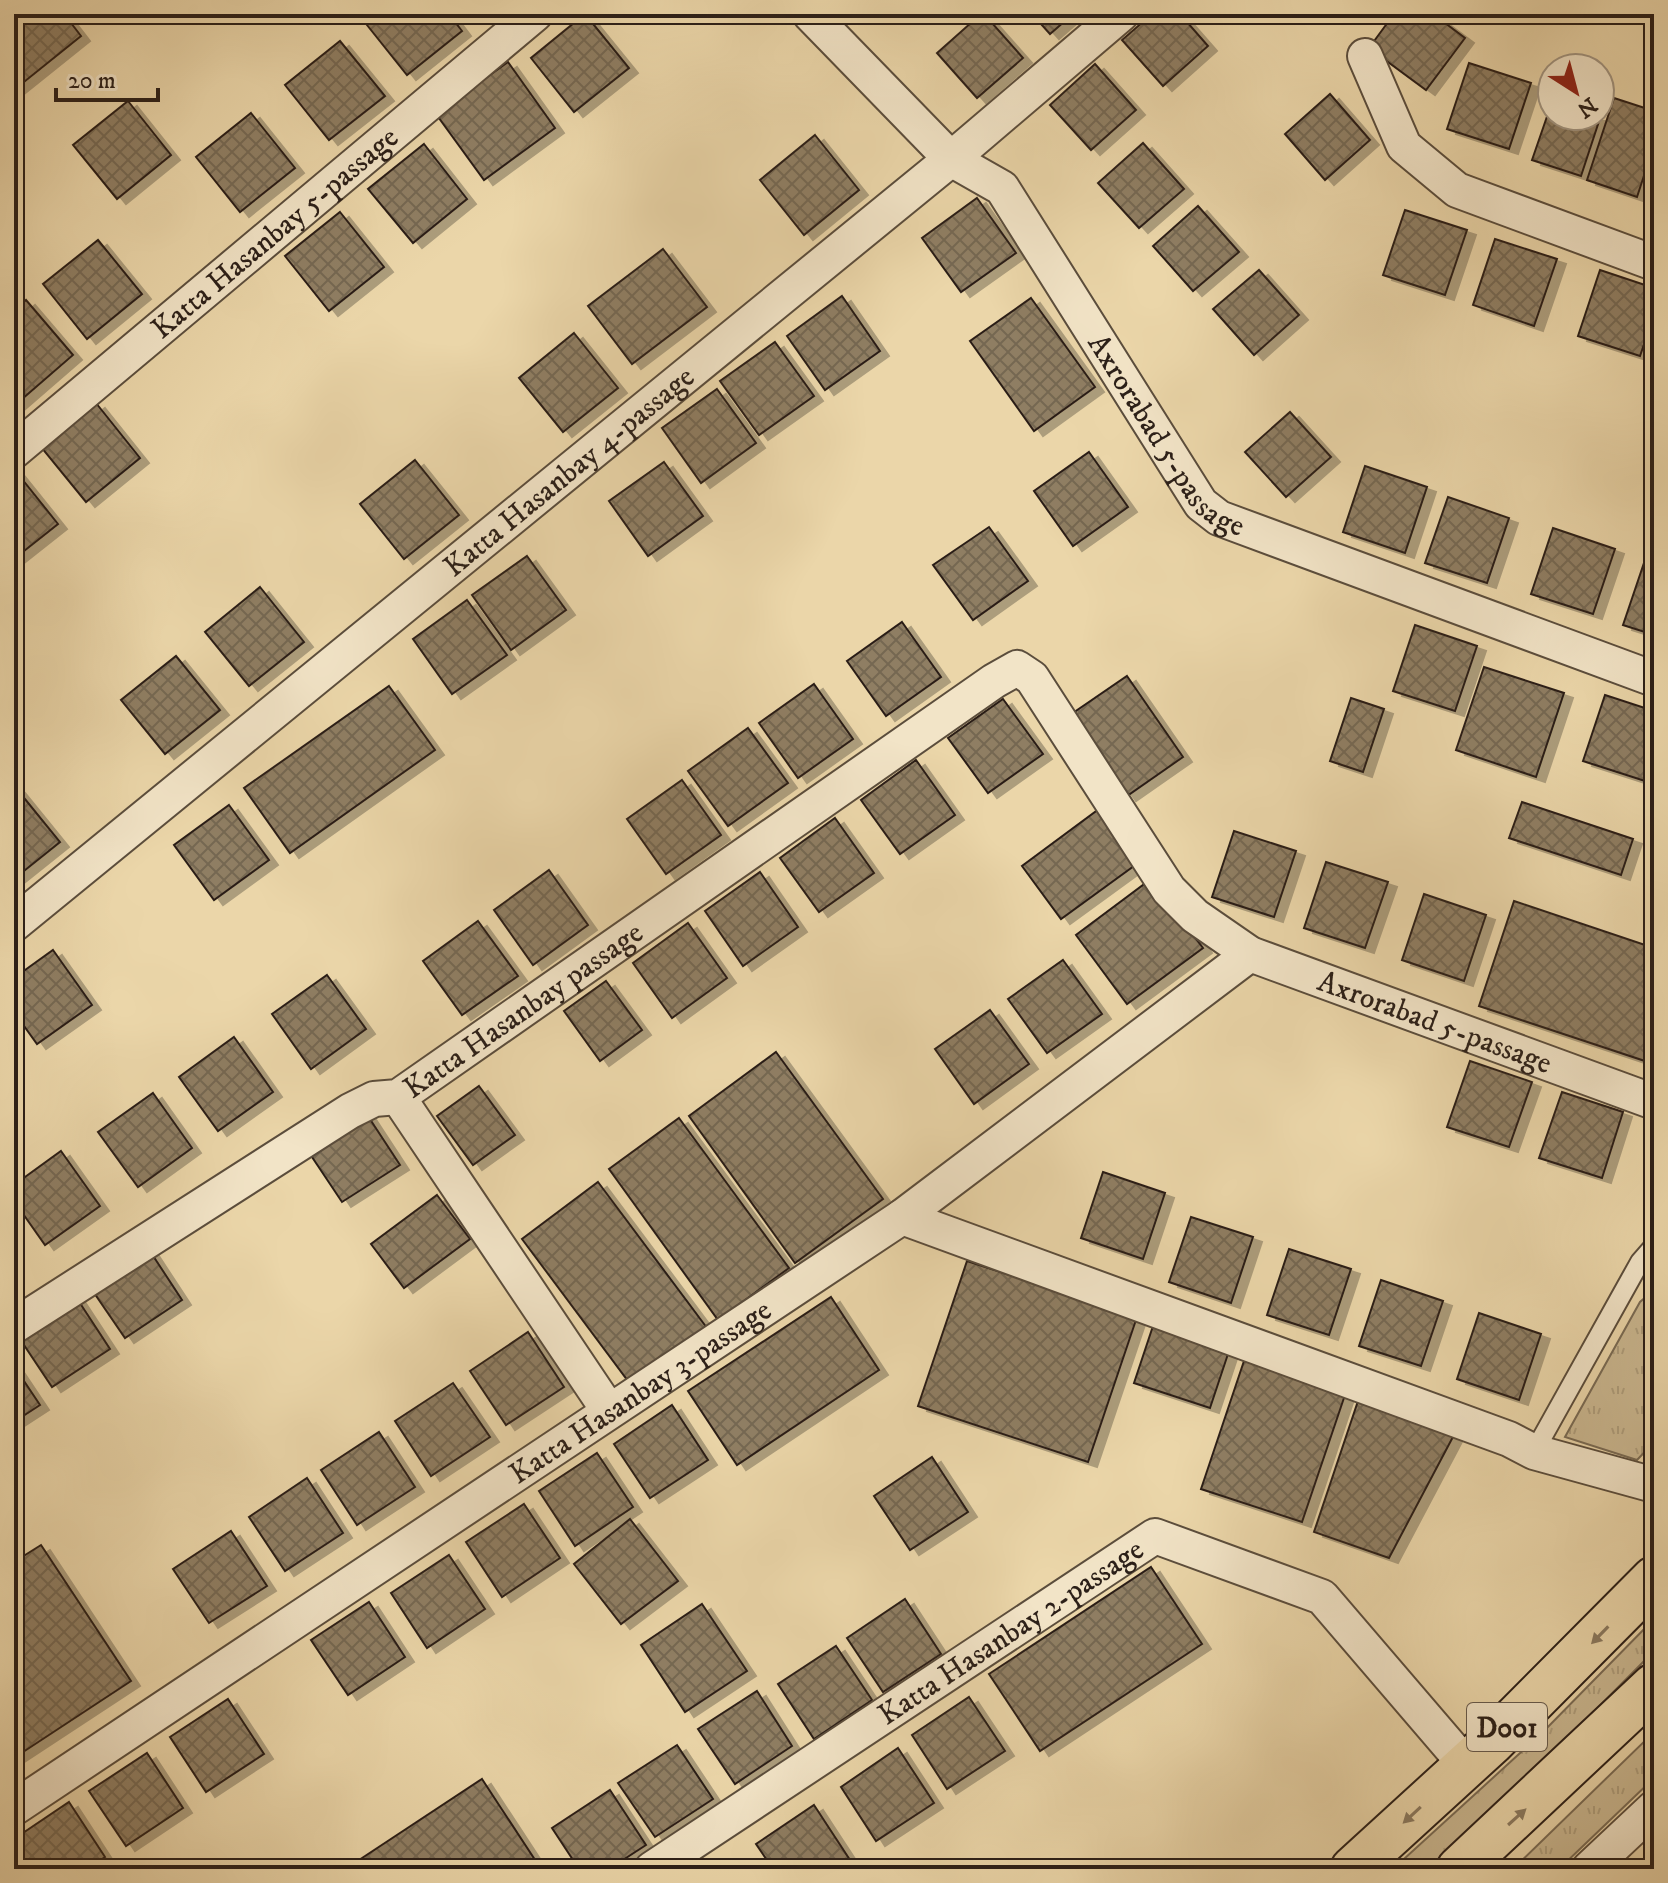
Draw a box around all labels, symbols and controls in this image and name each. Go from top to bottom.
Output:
scale bar [56,52,158,102]
north arrow [1536,52,1616,132]
text: 20 m [68,66,116,96]
text: N [1572,91,1602,123]
street label: Katta Hasanbay 5-passage [145,120,406,348]
street label: Axrorabad 5-passage [1079,328,1249,546]
street label: Katta Hasanbay 4-passage [437,359,703,586]
street label: Katta Hasanbay passage [397,915,651,1107]
street label: Axrorabad 5-passage [1312,963,1556,1083]
street label: Katta Hasanbay 3-passage [503,1292,779,1493]
street label: Katta Hasanbay 2-passage [872,1532,1151,1734]
one-way arrow [1591,1625,1609,1644]
road number: D001 [1467,1703,1547,1751]
one-way arrow [1403,1805,1422,1823]
one-way arrow [1507,1808,1526,1826]

